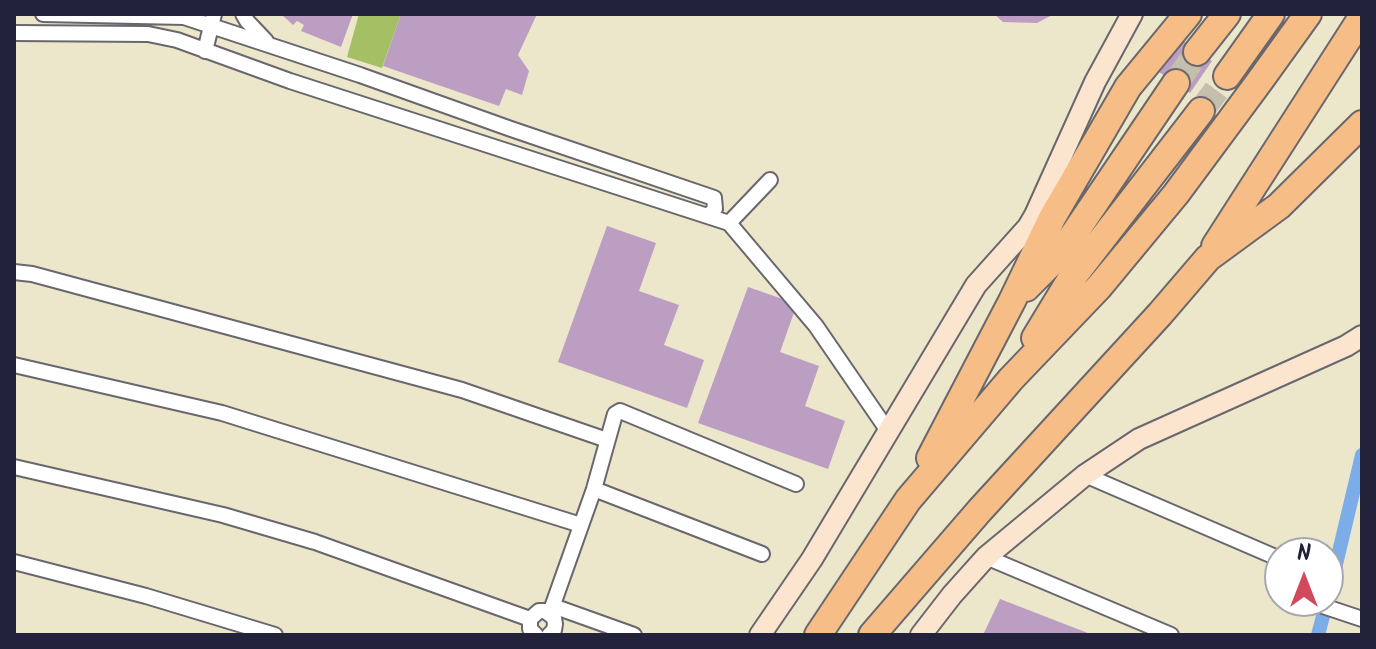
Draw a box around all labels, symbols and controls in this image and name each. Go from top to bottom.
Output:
north arrow [1264,537,1344,617]
text: N [1297,537,1311,572]

